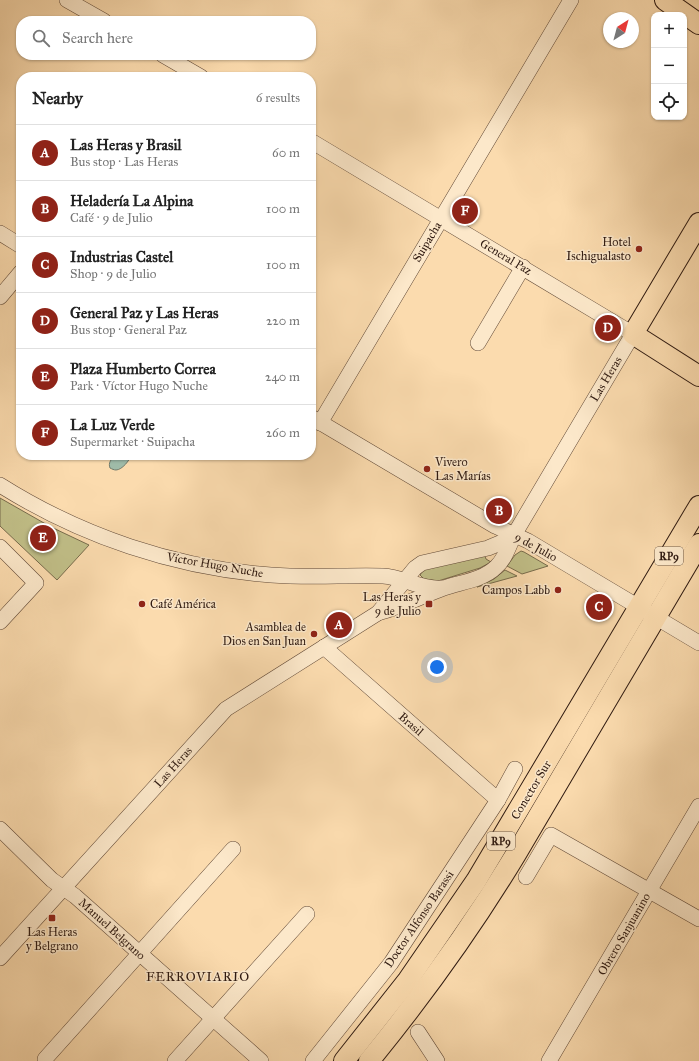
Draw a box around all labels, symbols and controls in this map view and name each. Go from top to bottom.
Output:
north arrow [603,12,639,48]
map controls [651,12,687,120]
button: + [651,12,687,48]
search box [16,16,316,60]
icon: search [30,27,52,49]
text: Search here [62,29,133,47]
button: − [651,48,687,84]
button: locate [651,84,687,120]
text: Nearby [32,88,83,109]
text: 6 results [256,90,300,106]
text: Las Heras y Brasil [70,136,182,154]
text: A [41,145,49,161]
text: 60 m [272,145,300,161]
text: Bus stop · Las Heras [70,154,178,170]
text: Heladería La Alpina [70,192,193,210]
pin: F [452,196,478,226]
text: B [41,201,49,217]
text: 100 m [266,201,300,217]
text: Café · 9 de Julio [70,210,153,226]
street label: Suipacha [410,219,445,265]
place label: Hotel Ischigualasto [566,235,632,264]
street label: General Paz [478,236,535,278]
marker: Hotel Ischigualasto [634,244,644,254]
text: Industrias Castel [70,248,173,266]
text: C [41,257,49,273]
text: 100 m [266,257,300,273]
text: Shop · 9 de Julio [70,266,156,282]
text: General Paz y Las Heras [70,304,219,322]
text: D [40,313,50,329]
text: 220 m [266,313,300,329]
pin: D [595,313,621,343]
text: Bus stop · General Paz [70,322,187,338]
street label: Las Heras [587,354,625,404]
text: Plaza Humberto Correa [70,360,216,378]
text: E [40,369,50,385]
text: 240 m [265,369,300,385]
text: Park · Víctor Hugo Nuche [70,378,208,394]
text: La Luz Verde [70,416,155,434]
text: F [41,425,49,441]
text: 260 m [266,425,300,441]
text: Supermarket · Suipacha [70,434,195,450]
place label: Vivero Las Marías [434,455,491,483]
marker: Vivero Las Marías [422,464,432,474]
pin: B [486,496,512,526]
pin: E [30,523,56,553]
street label: 9 de Julio [512,530,560,565]
road number: RP9 [655,547,683,565]
street label: Víctor Hugo Nuche [164,549,264,581]
place label: Campos Labb [482,583,550,597]
marker: Campos Labb [553,585,563,595]
place label: Las Heras y 9 de Julio [363,590,421,619]
pin: C [586,592,612,622]
place label: Café América [150,597,217,611]
marker: Café América [137,599,147,609]
marker: Las Heras y 9 de Julio [424,599,434,609]
pin: A [326,610,352,640]
place label: Asamblea de Dios en San Juan [223,620,307,649]
marker: Asamblea de Dios en San Juan [309,629,319,639]
your location [427,657,447,677]
street label: Brasil [396,709,427,739]
street label: Las Heras [151,744,195,790]
street label: Conector Sur [508,758,554,822]
road number: RP9 [487,832,515,850]
street label: Doctor Alfonso Barassi [381,867,457,970]
street label: Obrero Sanjuanino [595,890,653,978]
street label: Manuel Belgrano [75,895,148,963]
marker: Las Heras y Belgrano [47,913,57,923]
place label: Las Heras y Belgrano [26,925,78,954]
district label: FERROVIARIO [146,969,250,985]

